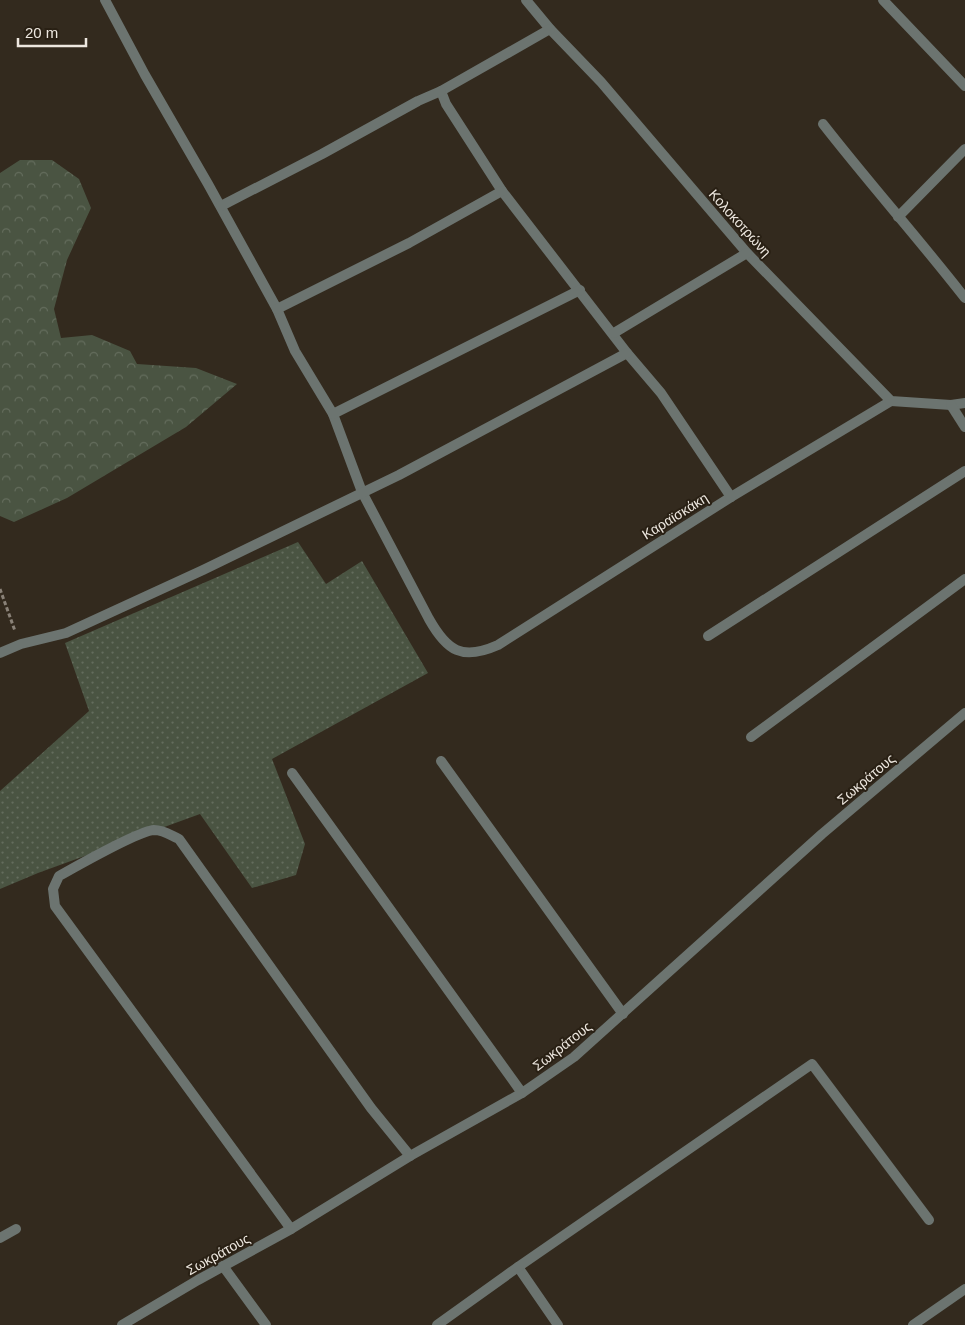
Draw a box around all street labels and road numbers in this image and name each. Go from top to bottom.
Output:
street label: Κολοκοτρώνη [706,186,774,260]
street label: Καραϊσκάκη [639,489,711,543]
street label: Σωκράτους [834,750,898,808]
street label: Σωκράτους [529,1018,595,1074]
street label: Σωκράτους [183,1230,253,1278]

